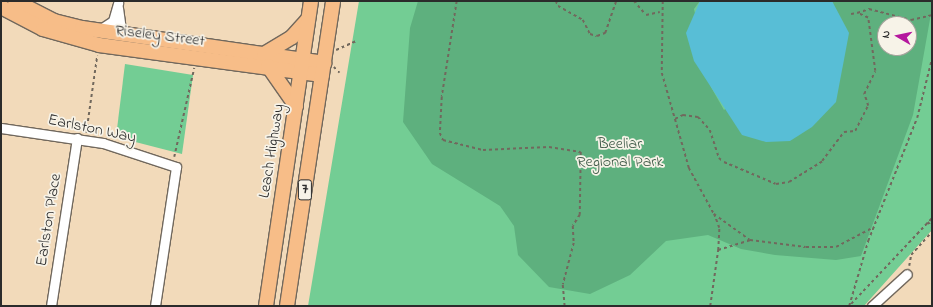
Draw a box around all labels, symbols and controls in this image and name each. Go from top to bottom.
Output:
north arrow [877,16,917,56]
street label: Riseley Street [114,21,206,51]
text: N [878,29,895,39]
street label: Leach Highway [255,103,289,199]
street label: Earlston Way [46,110,138,148]
park label: Beeliar Regional Park [577,134,663,172]
street label: Earlston Place [32,172,66,268]
road number: 7 [297,177,313,203]

